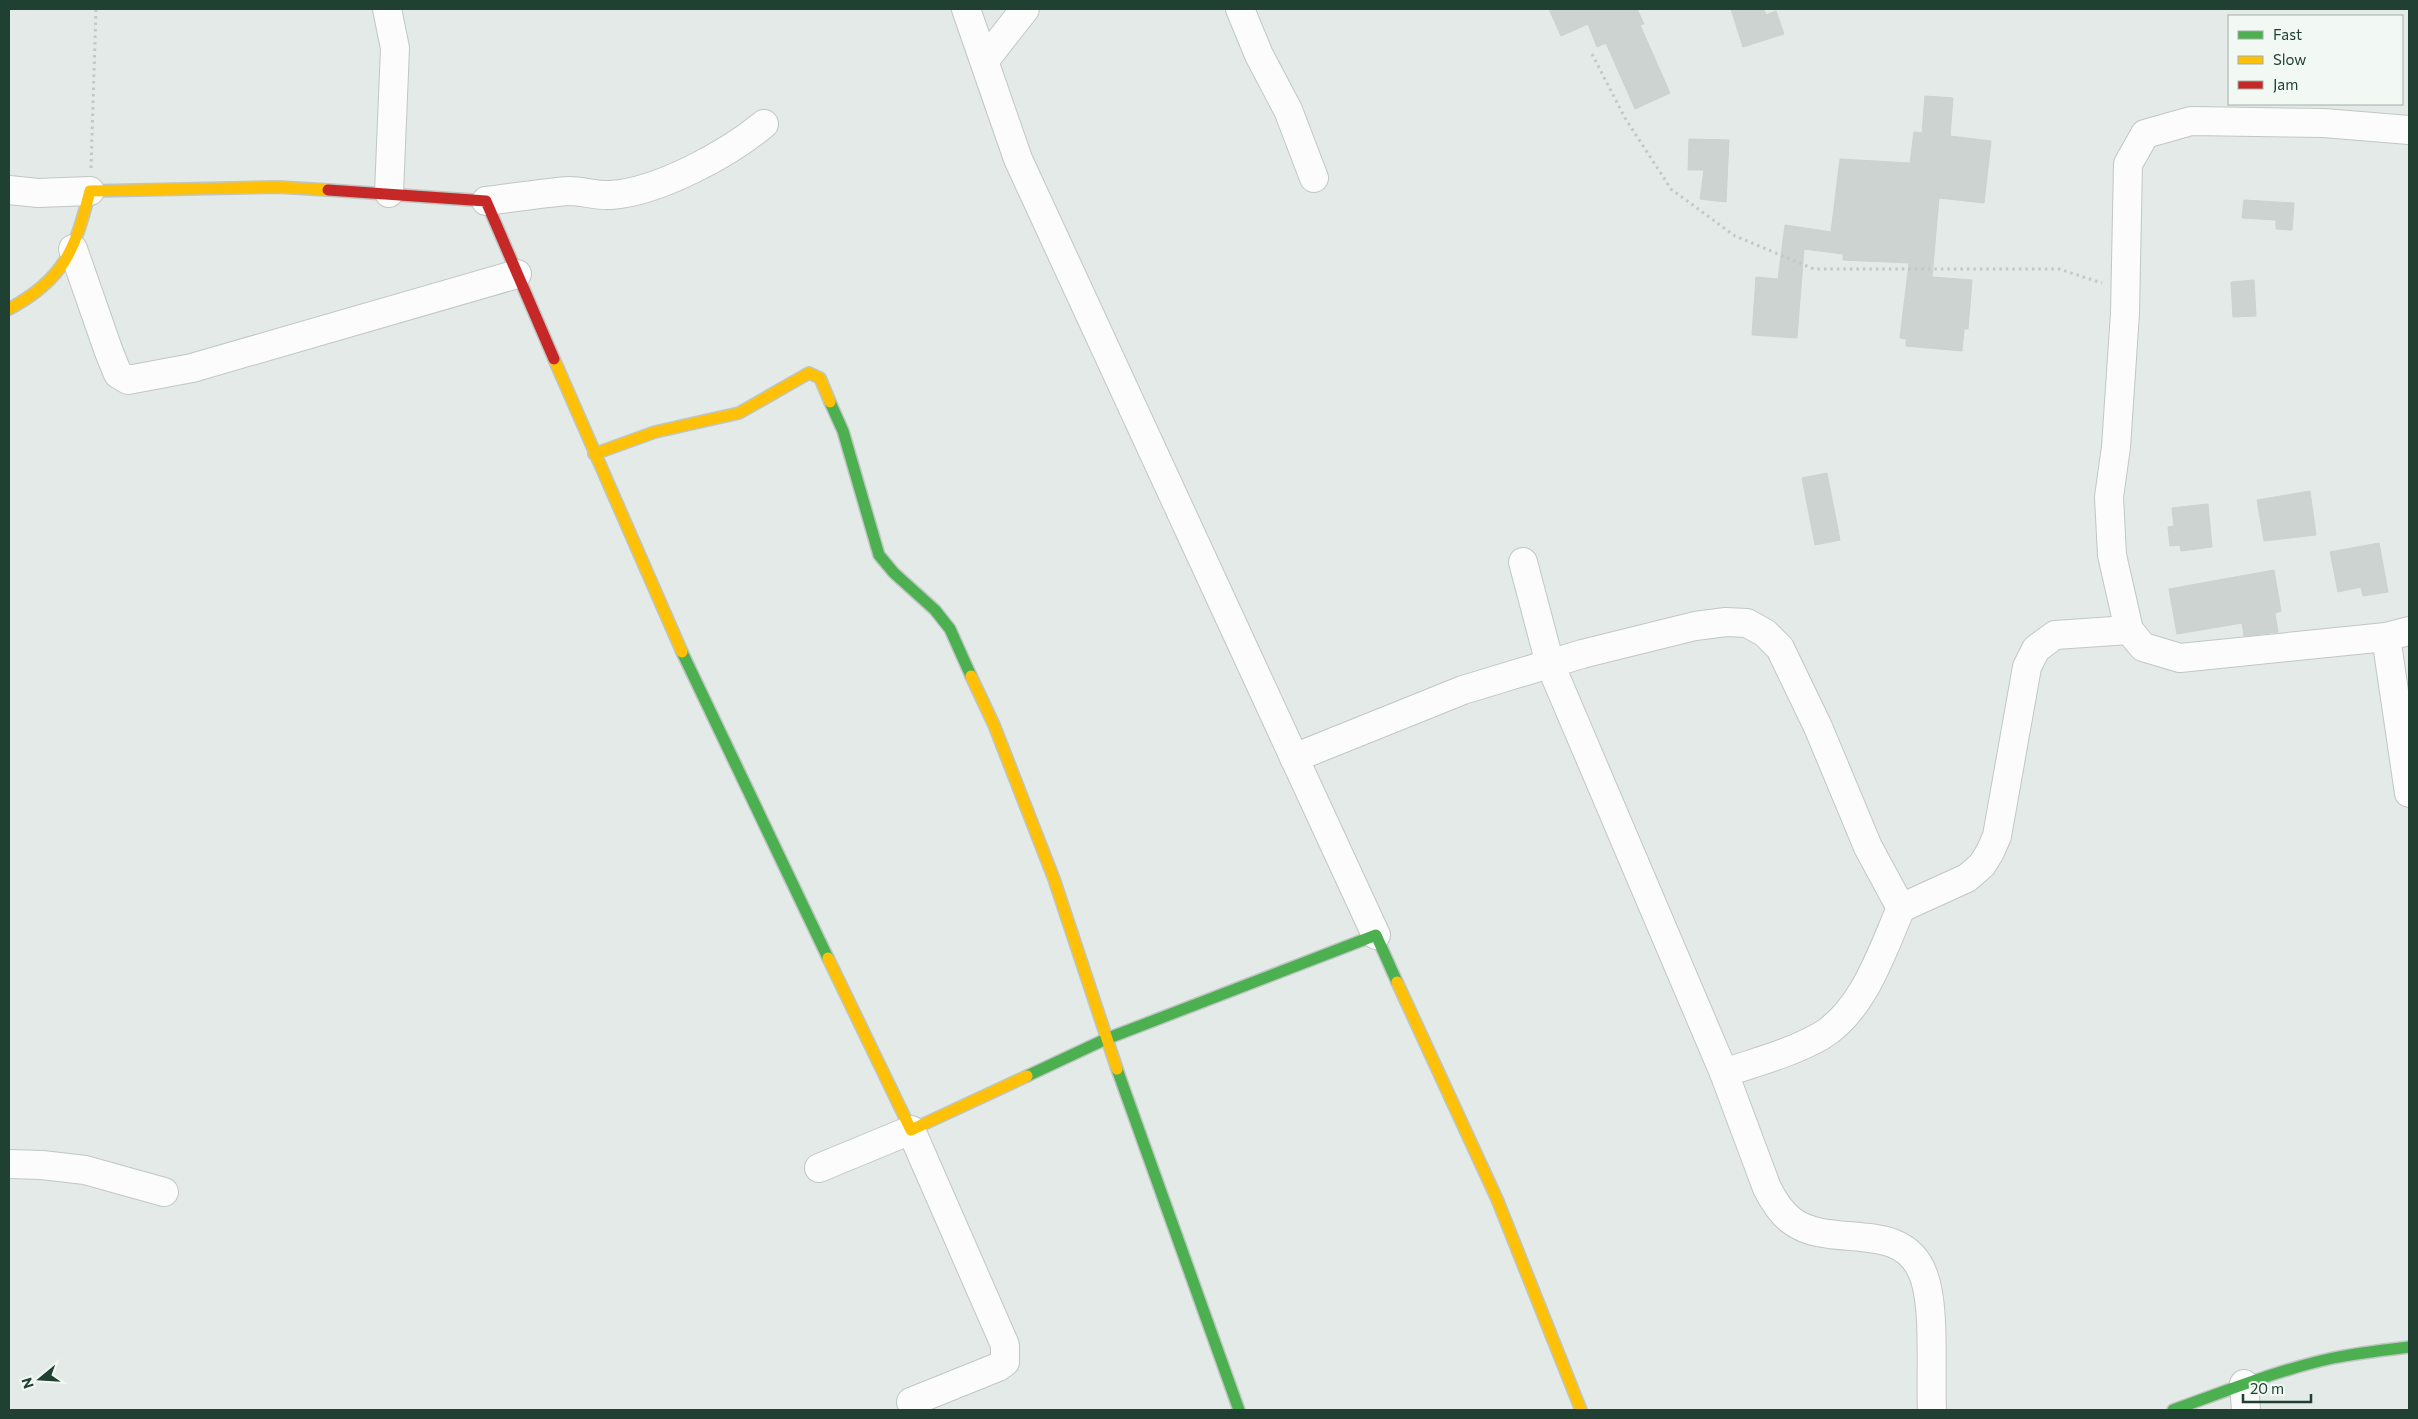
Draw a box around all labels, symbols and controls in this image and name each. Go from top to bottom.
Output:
legend [2228,15,2403,105]
text: Fast [2273,25,2302,43]
text: Slow [2273,50,2306,68]
text: Jam [2273,75,2298,93]
north arrow [15,1354,65,1404]
scale bar [2243,1372,2310,1404]
text: N [17,1376,37,1391]
text: 20 m [2250,1379,2284,1397]

